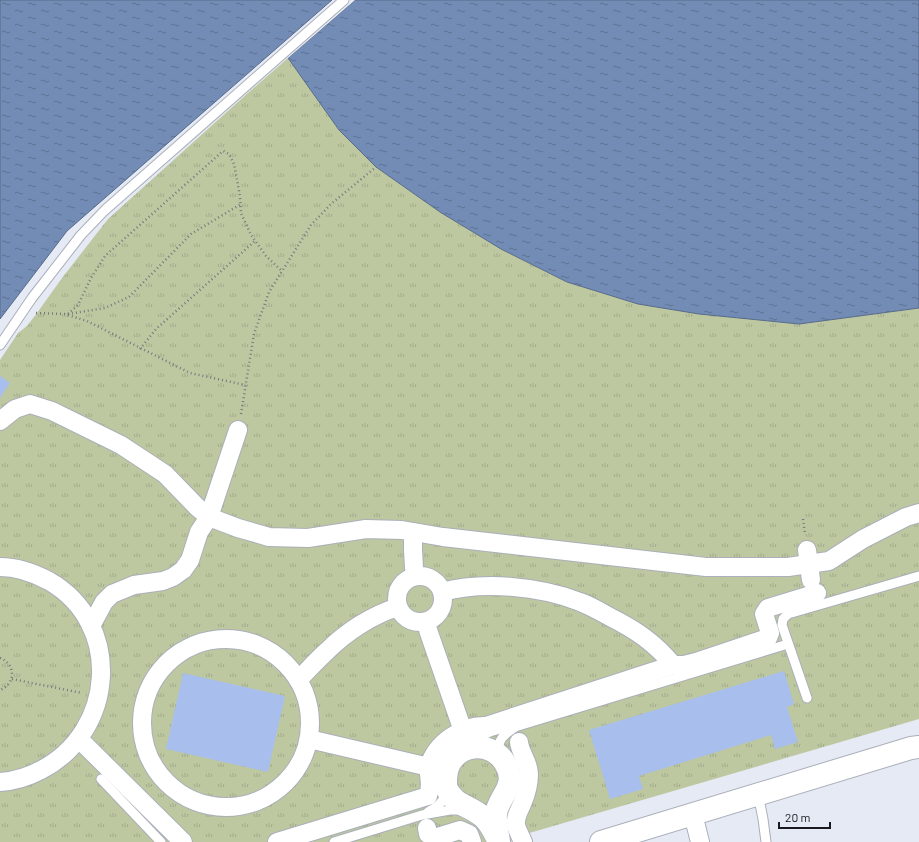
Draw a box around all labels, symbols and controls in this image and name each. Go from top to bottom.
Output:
scale bar [779,804,830,830]
text: 20 m [785,810,811,824]

